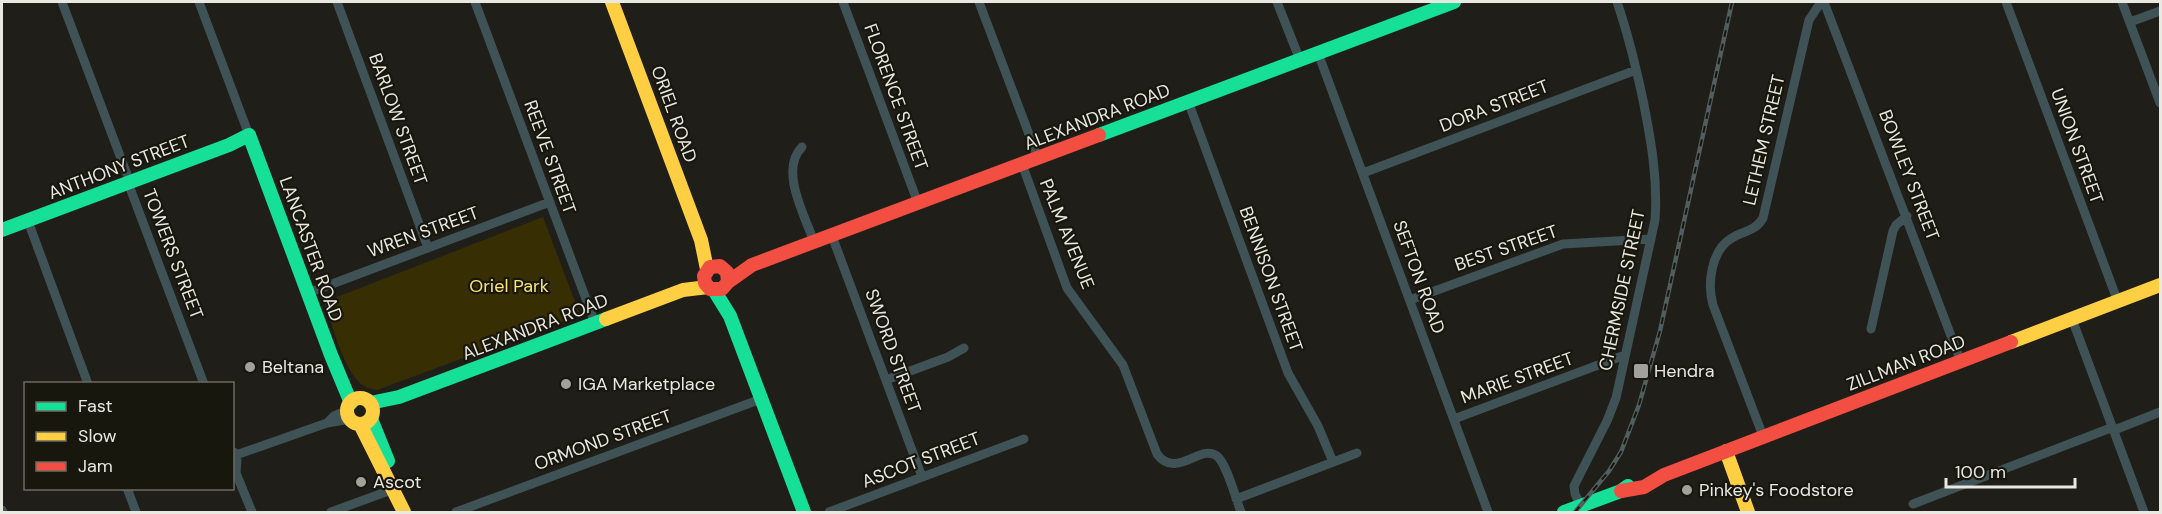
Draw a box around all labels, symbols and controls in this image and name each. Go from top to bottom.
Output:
street label: FLORENCE STREET [858,20,934,174]
street label: BARLOW STREET [363,50,433,188]
street label: ORIEL ROAD [645,62,703,166]
street label: LETHEM STREET [1737,72,1791,208]
street label: DORA STREET [1436,74,1552,138]
street label: ALEXANDRA ROAD [1020,78,1174,156]
street label: UNION STREET [2045,85,2109,207]
street label: REEVE STREET [518,97,582,217]
street label: BOWLEY STREET [1873,106,1945,244]
street label: ANTHONY STREET [45,129,193,205]
street label: LANCASTER ROAD [274,173,348,325]
street label: PALM AVENUE [1034,175,1100,293]
street label: TOWERS STREET [137,185,209,323]
street label: WREN STREET [364,201,482,263]
street label: BENNISON STREET [1234,203,1308,355]
street label: CHERMSIDE STREET [1593,207,1651,373]
street label: SEFTON ROAD [1387,217,1451,337]
street label: BEST STREET [1451,219,1561,277]
park label: Oriel Park [469,274,549,298]
street label: SWORD STREET [859,286,927,416]
street label: ALEXANDRA ROAD [458,288,612,366]
street label: ZILLMAN ROAD [1843,329,1969,397]
street label: MARIE STREET [1457,346,1577,410]
place label: Beltana [262,355,324,379]
place label: Hendra [1654,359,1715,383]
marker: Beltana [243,360,257,374]
marker: Hendra [1632,362,1650,380]
place label: IGA Marketplace [578,372,715,396]
marker: IGA Marketplace [559,377,573,391]
legend [24,382,234,490]
text: Fast [78,394,113,418]
street label: ORMOND STREET [531,404,675,476]
text: Slow [78,424,117,448]
street label: ASCOT STREET [858,426,984,494]
scale bar [1946,451,2075,489]
text: Jam [78,454,113,478]
text: 100 m [1955,460,2006,484]
place label: Ascot [373,470,422,494]
marker: Ascot [354,475,368,489]
place label: Pinkey's Foodstore [1699,478,1854,502]
marker: Pinkey's Foodstore [1680,483,1694,497]

